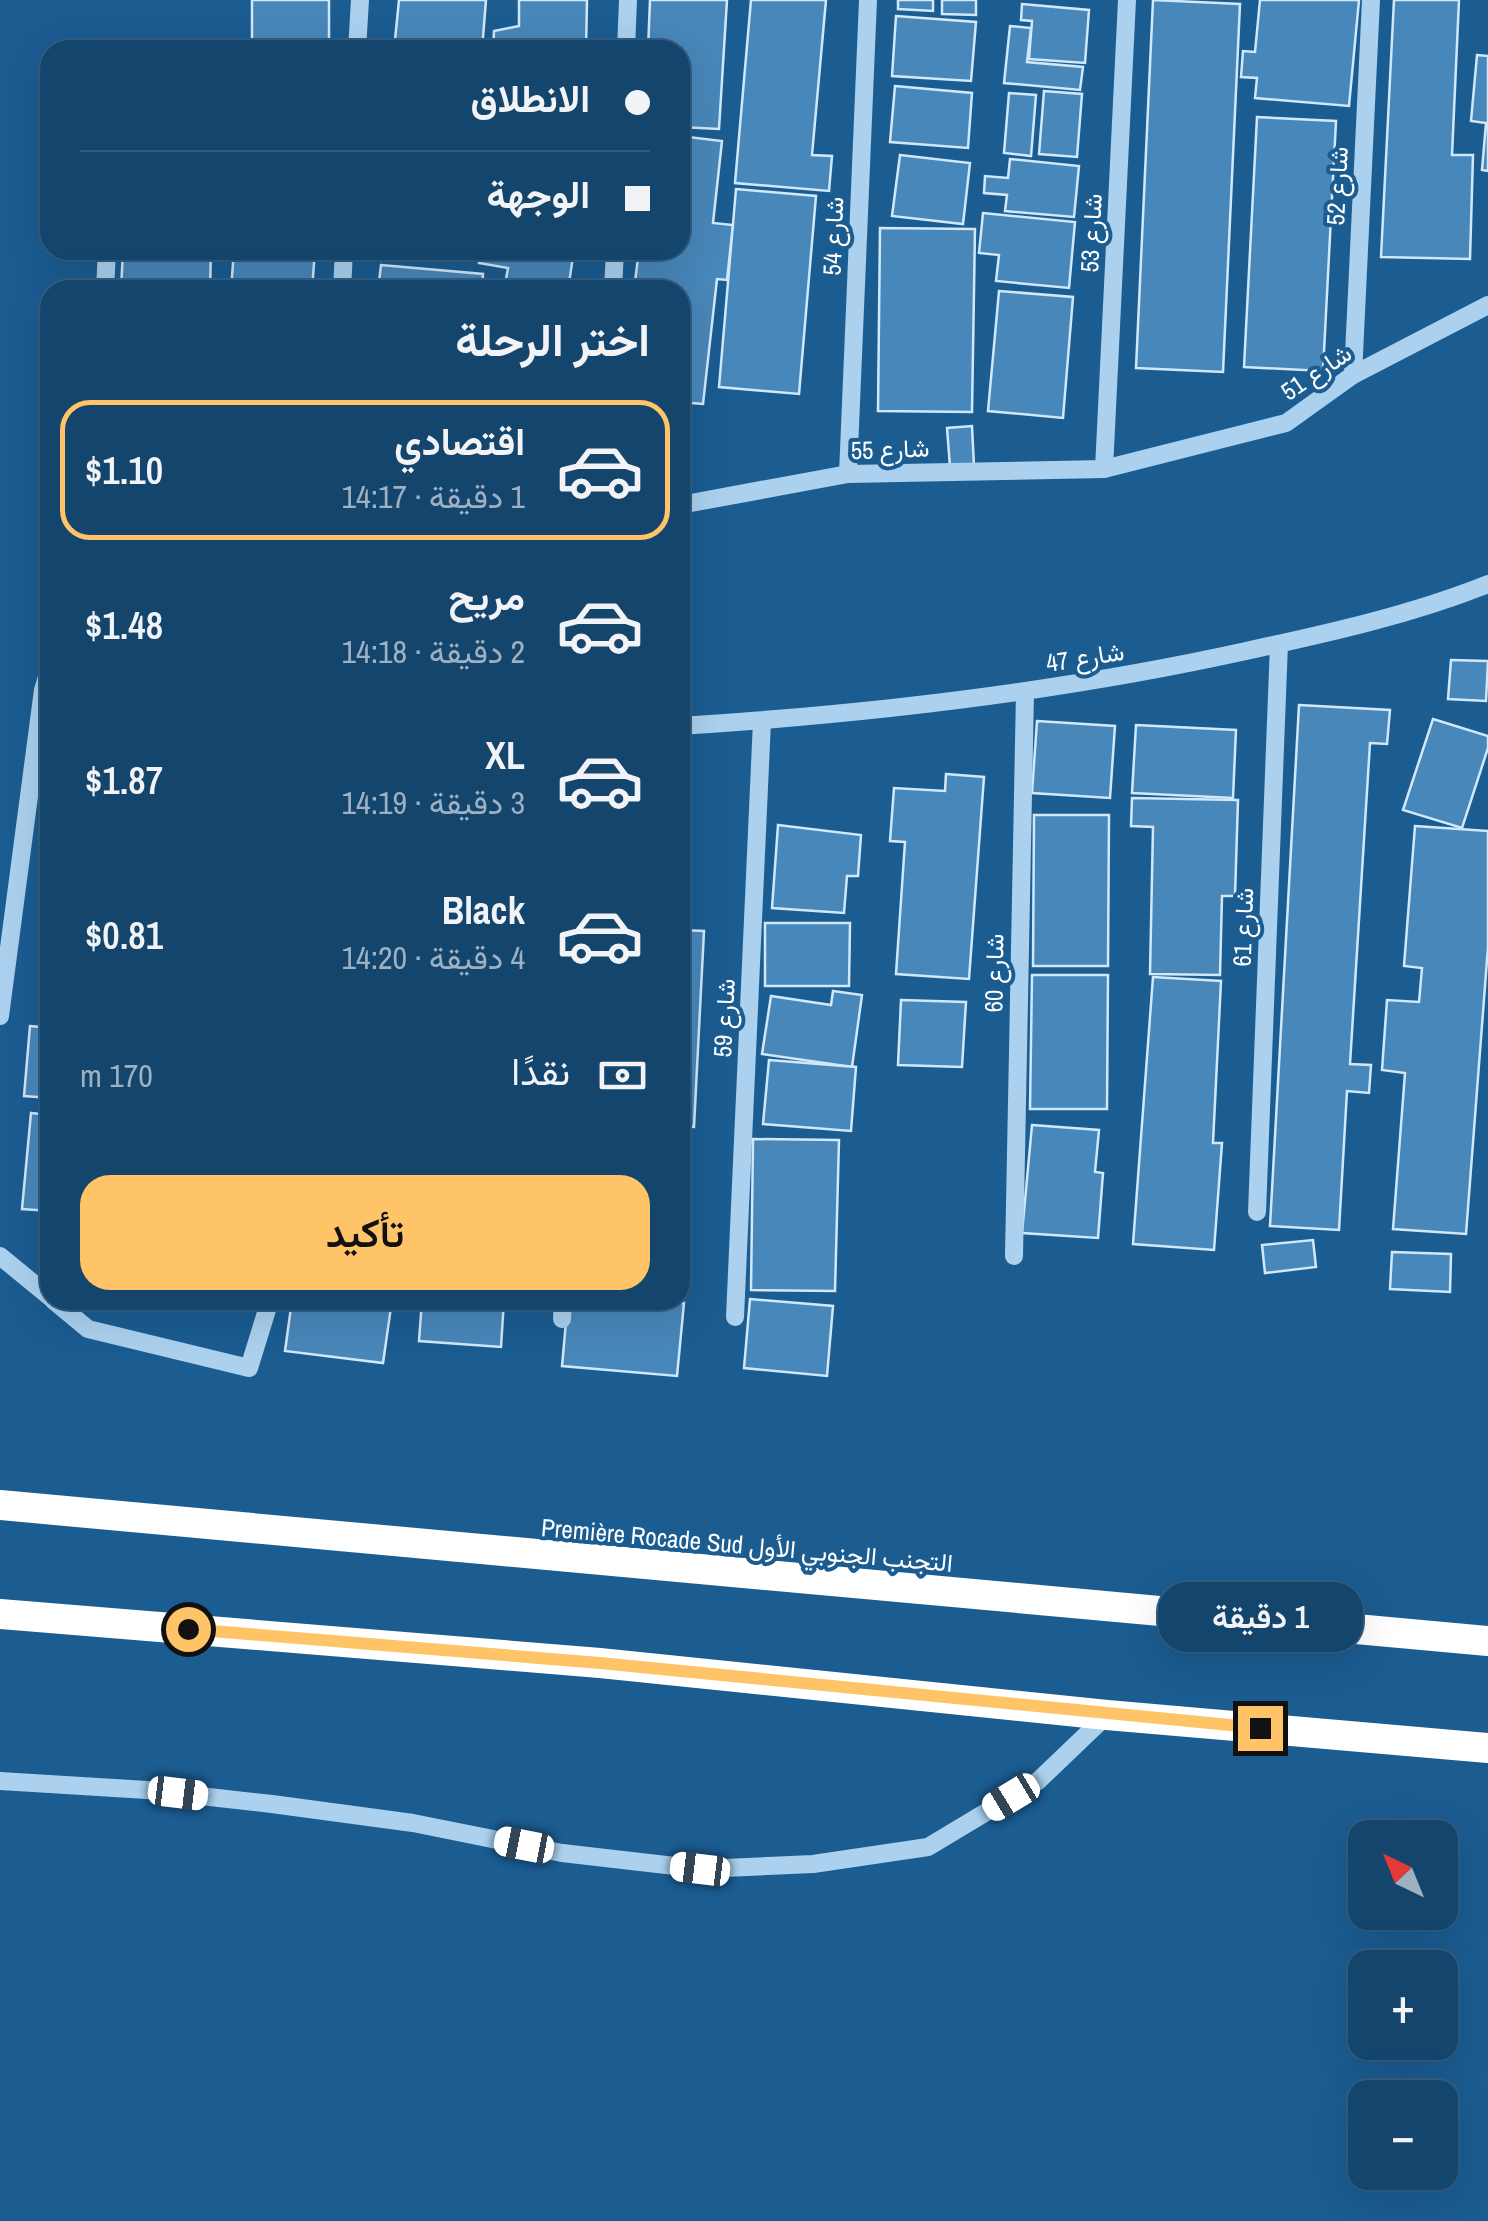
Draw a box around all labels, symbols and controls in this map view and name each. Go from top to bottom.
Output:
text: الانطلاق [471,73,590,124]
street label: شارع 52 [1318,146,1356,226]
text: الوجهة [487,169,590,220]
street label: شارع 53 [1072,193,1110,273]
street label: شارع 54 [815,196,851,276]
text: اختر الرحلة [455,309,650,370]
street label: شارع 51 [1274,336,1358,408]
text: اقتصادي [394,416,525,467]
icon: car [555,425,645,515]
street label: شارع 55 [850,431,930,467]
text: $1.10 [85,445,163,496]
text: 1 دقيقة · 14:17 [341,475,525,518]
text: مريح [449,571,525,622]
icon: car [555,580,645,670]
text: $1.48 [85,600,163,651]
text: 2 دقيقة · 14:18 [341,630,525,673]
street label: شارع 47 [1043,634,1127,680]
text: XL [485,730,525,781]
icon: car [555,735,645,825]
text: $1.87 [85,755,163,806]
text: 3 دقيقة · 14:19 [341,781,525,824]
text: Black [442,885,525,936]
street label: شارع 61 [1225,887,1261,967]
icon: car [555,890,645,980]
text: $0.81 [85,910,163,961]
street label: شارع 60 [976,933,1012,1013]
text: 4 دقيقة · 14:20 [341,936,525,979]
street label: شارع 59 [705,978,743,1058]
text: نقدًا [511,1046,570,1097]
icon: cash [595,1048,650,1103]
text: 170 m [80,1054,153,1097]
button: تأكيد [80,1175,650,1290]
street label: Première Rocade Sud التجنب الجنوبي الأول [539,1510,954,1584]
callout: 1 دقيقة [1158,1583,1362,1653]
text: 1 دقيقة [1212,1595,1309,1638]
route start [166,1607,211,1652]
route end [1238,1706,1283,1751]
car [978,1769,1044,1825]
car [146,1774,210,1812]
north arrow [1348,1820,1458,1930]
map controls [1348,1820,1458,2190]
car [492,1825,556,1865]
car [668,1850,732,1888]
button: + [1348,1950,1458,2060]
button: − [1348,2080,1458,2190]

